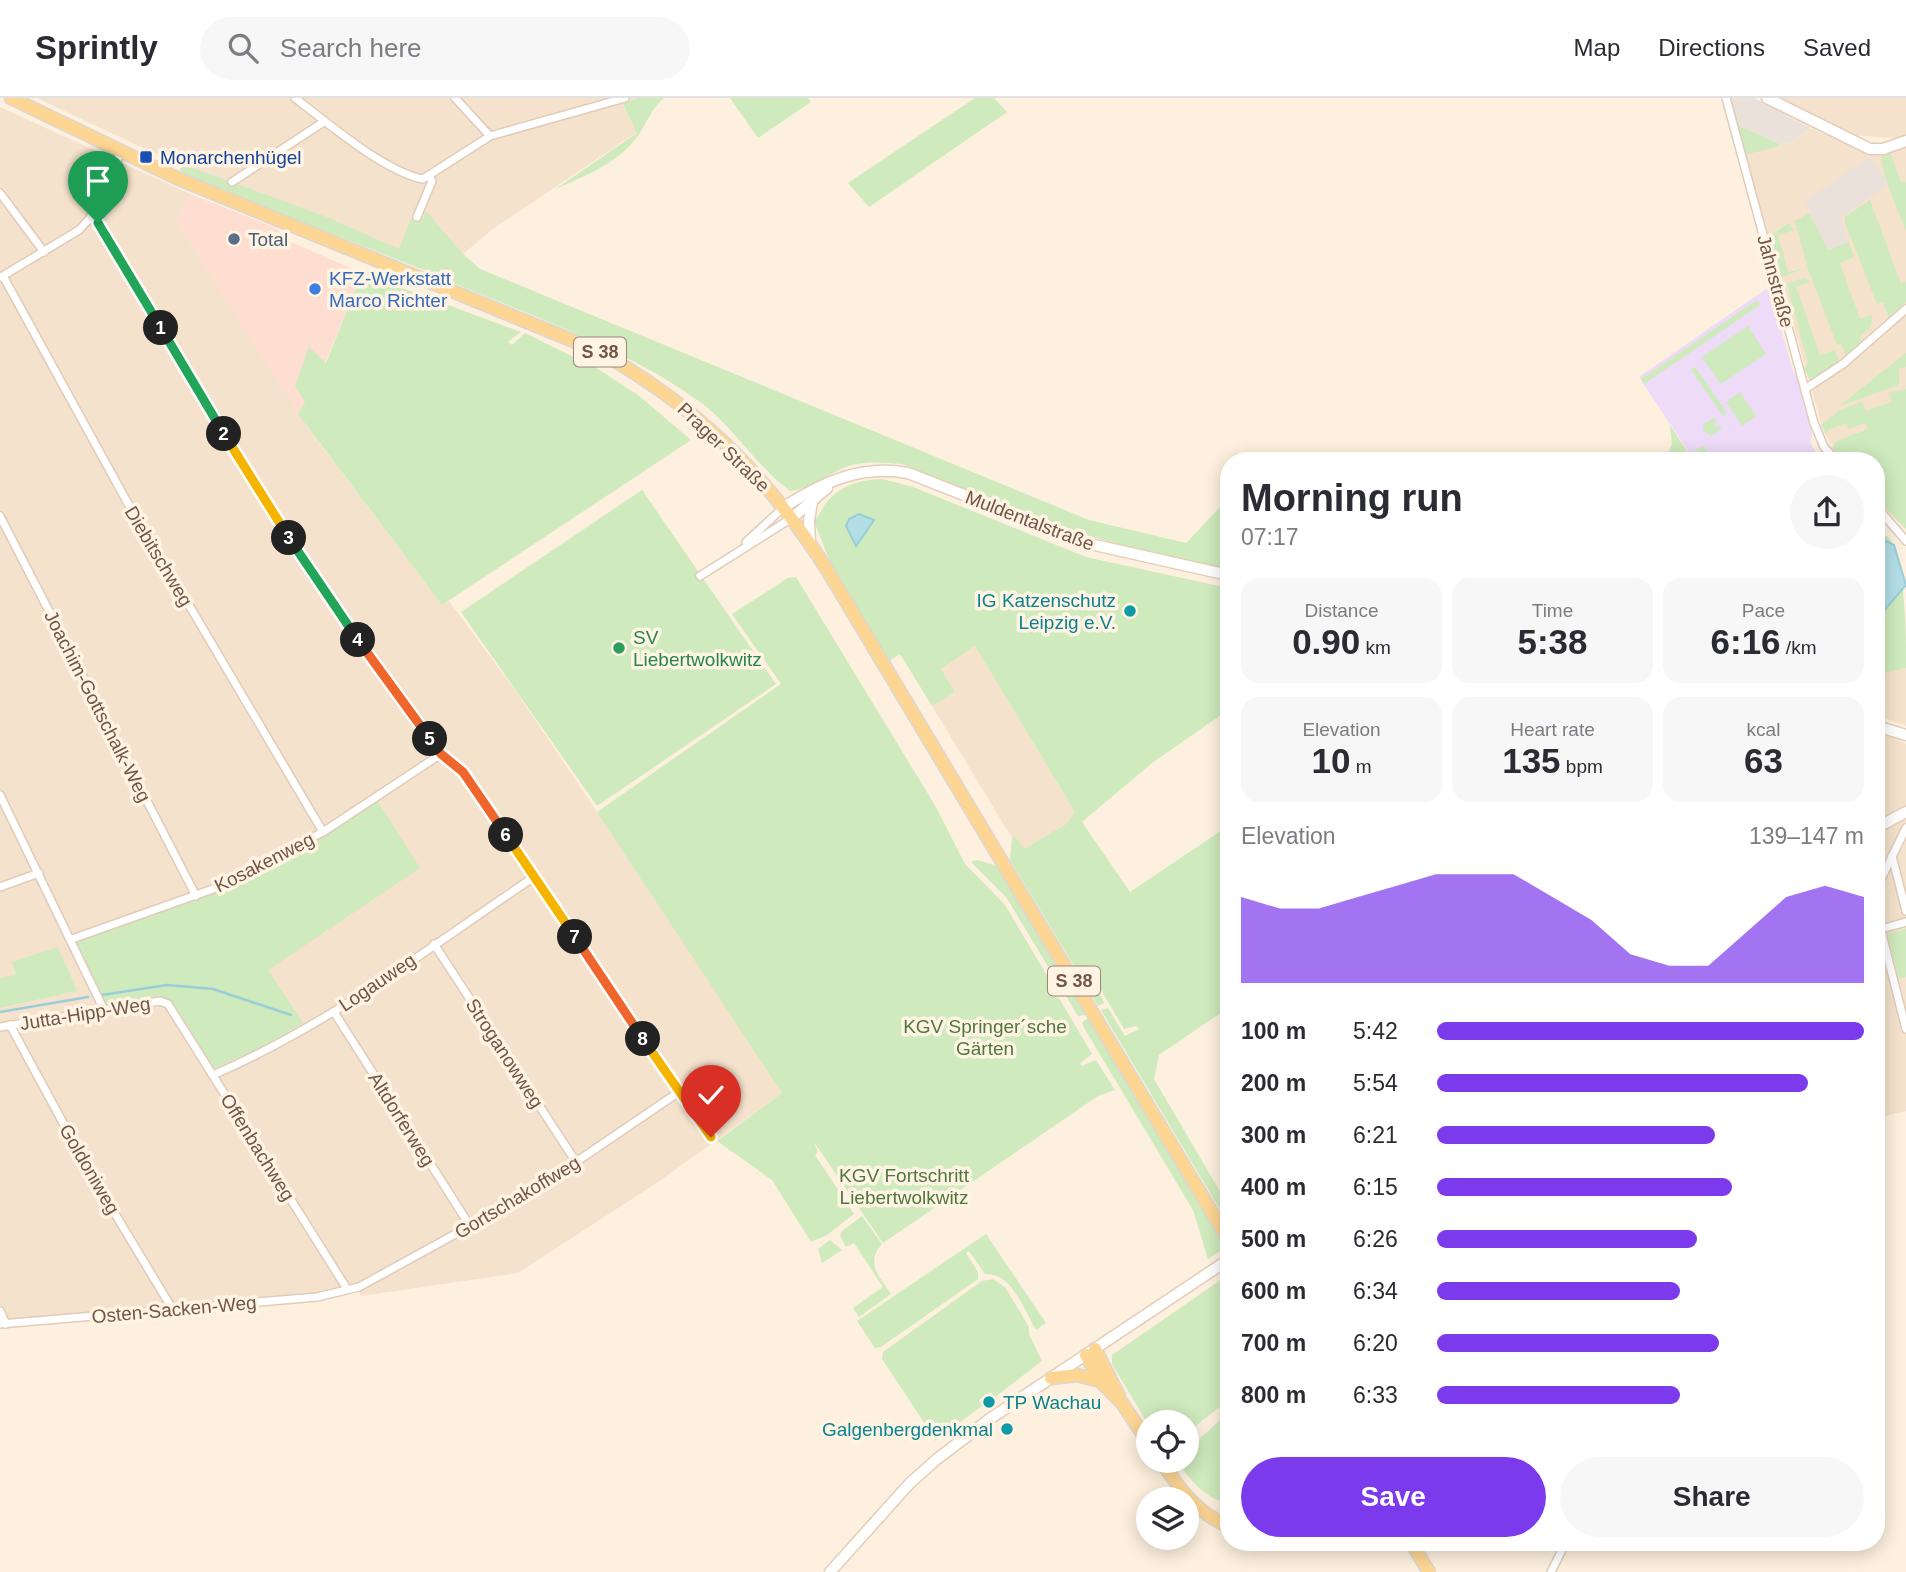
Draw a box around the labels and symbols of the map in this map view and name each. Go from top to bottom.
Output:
place label: Monarchenhügel [160,147,302,168]
marker: Monarchenhügel [138,149,154,165]
pin [68,151,128,223]
place label: Total [248,229,288,250]
marker: Total [226,231,242,247]
street label: Jahnstraße [1753,233,1798,330]
place label: KFZ-Werkstatt Marco Richter [329,268,452,311]
marker: KFZ-Werkstatt Marco Richter [307,281,323,297]
pin: 1 [144,310,178,345]
road number: S 38 [574,338,626,366]
street label: Prager Straße [673,398,774,496]
pin: 2 [206,416,242,452]
street label: Muldentalstraße [962,486,1097,555]
street label: Diebitschweg [120,502,197,610]
pin: 3 [272,520,306,556]
place label: IG Katzenschutz Leipzig e.V. [977,590,1116,633]
marker: IG Katzenschutz Leipzig e.V. [1122,603,1138,619]
street label: Joachim-Gottschalk-Weg [40,607,155,805]
pin: 4 [340,622,376,658]
place label: SV Liebertwolkwitz [633,627,762,670]
marker: SV Liebertwolkwitz [611,640,627,656]
pin: 5 [412,722,448,756]
pin: 6 [489,818,524,852]
street label: Kosakenweg [211,828,317,896]
pin: 7 [558,920,592,954]
street label: Logauweg [335,949,420,1016]
road number: S 38 [1048,966,1100,996]
street label: Jutta-Hipp-Weg [18,993,152,1034]
street label: Stroganowweg [462,995,548,1112]
park label: KGV Springer´sche Gärten [903,1016,1067,1059]
pin: 8 [626,1021,660,1056]
pin [681,1065,741,1137]
street label: Altdorferweg [364,1068,439,1170]
street label: Offenbachweg [216,1090,299,1205]
street label: Goldoniweg [55,1121,124,1218]
street label: Gortschakoffweg [451,1152,584,1243]
park label: KGV Fortschritt Liebertwolkwitz [839,1165,970,1208]
street label: Osten-Sacken-Weg [91,1292,257,1327]
place label: TP Wachau [1003,1392,1101,1413]
marker: TP Wachau [981,1394,997,1410]
place label: Galgenbergdenkmal [822,1419,993,1440]
marker: Galgenbergdenkmal [999,1421,1015,1437]

